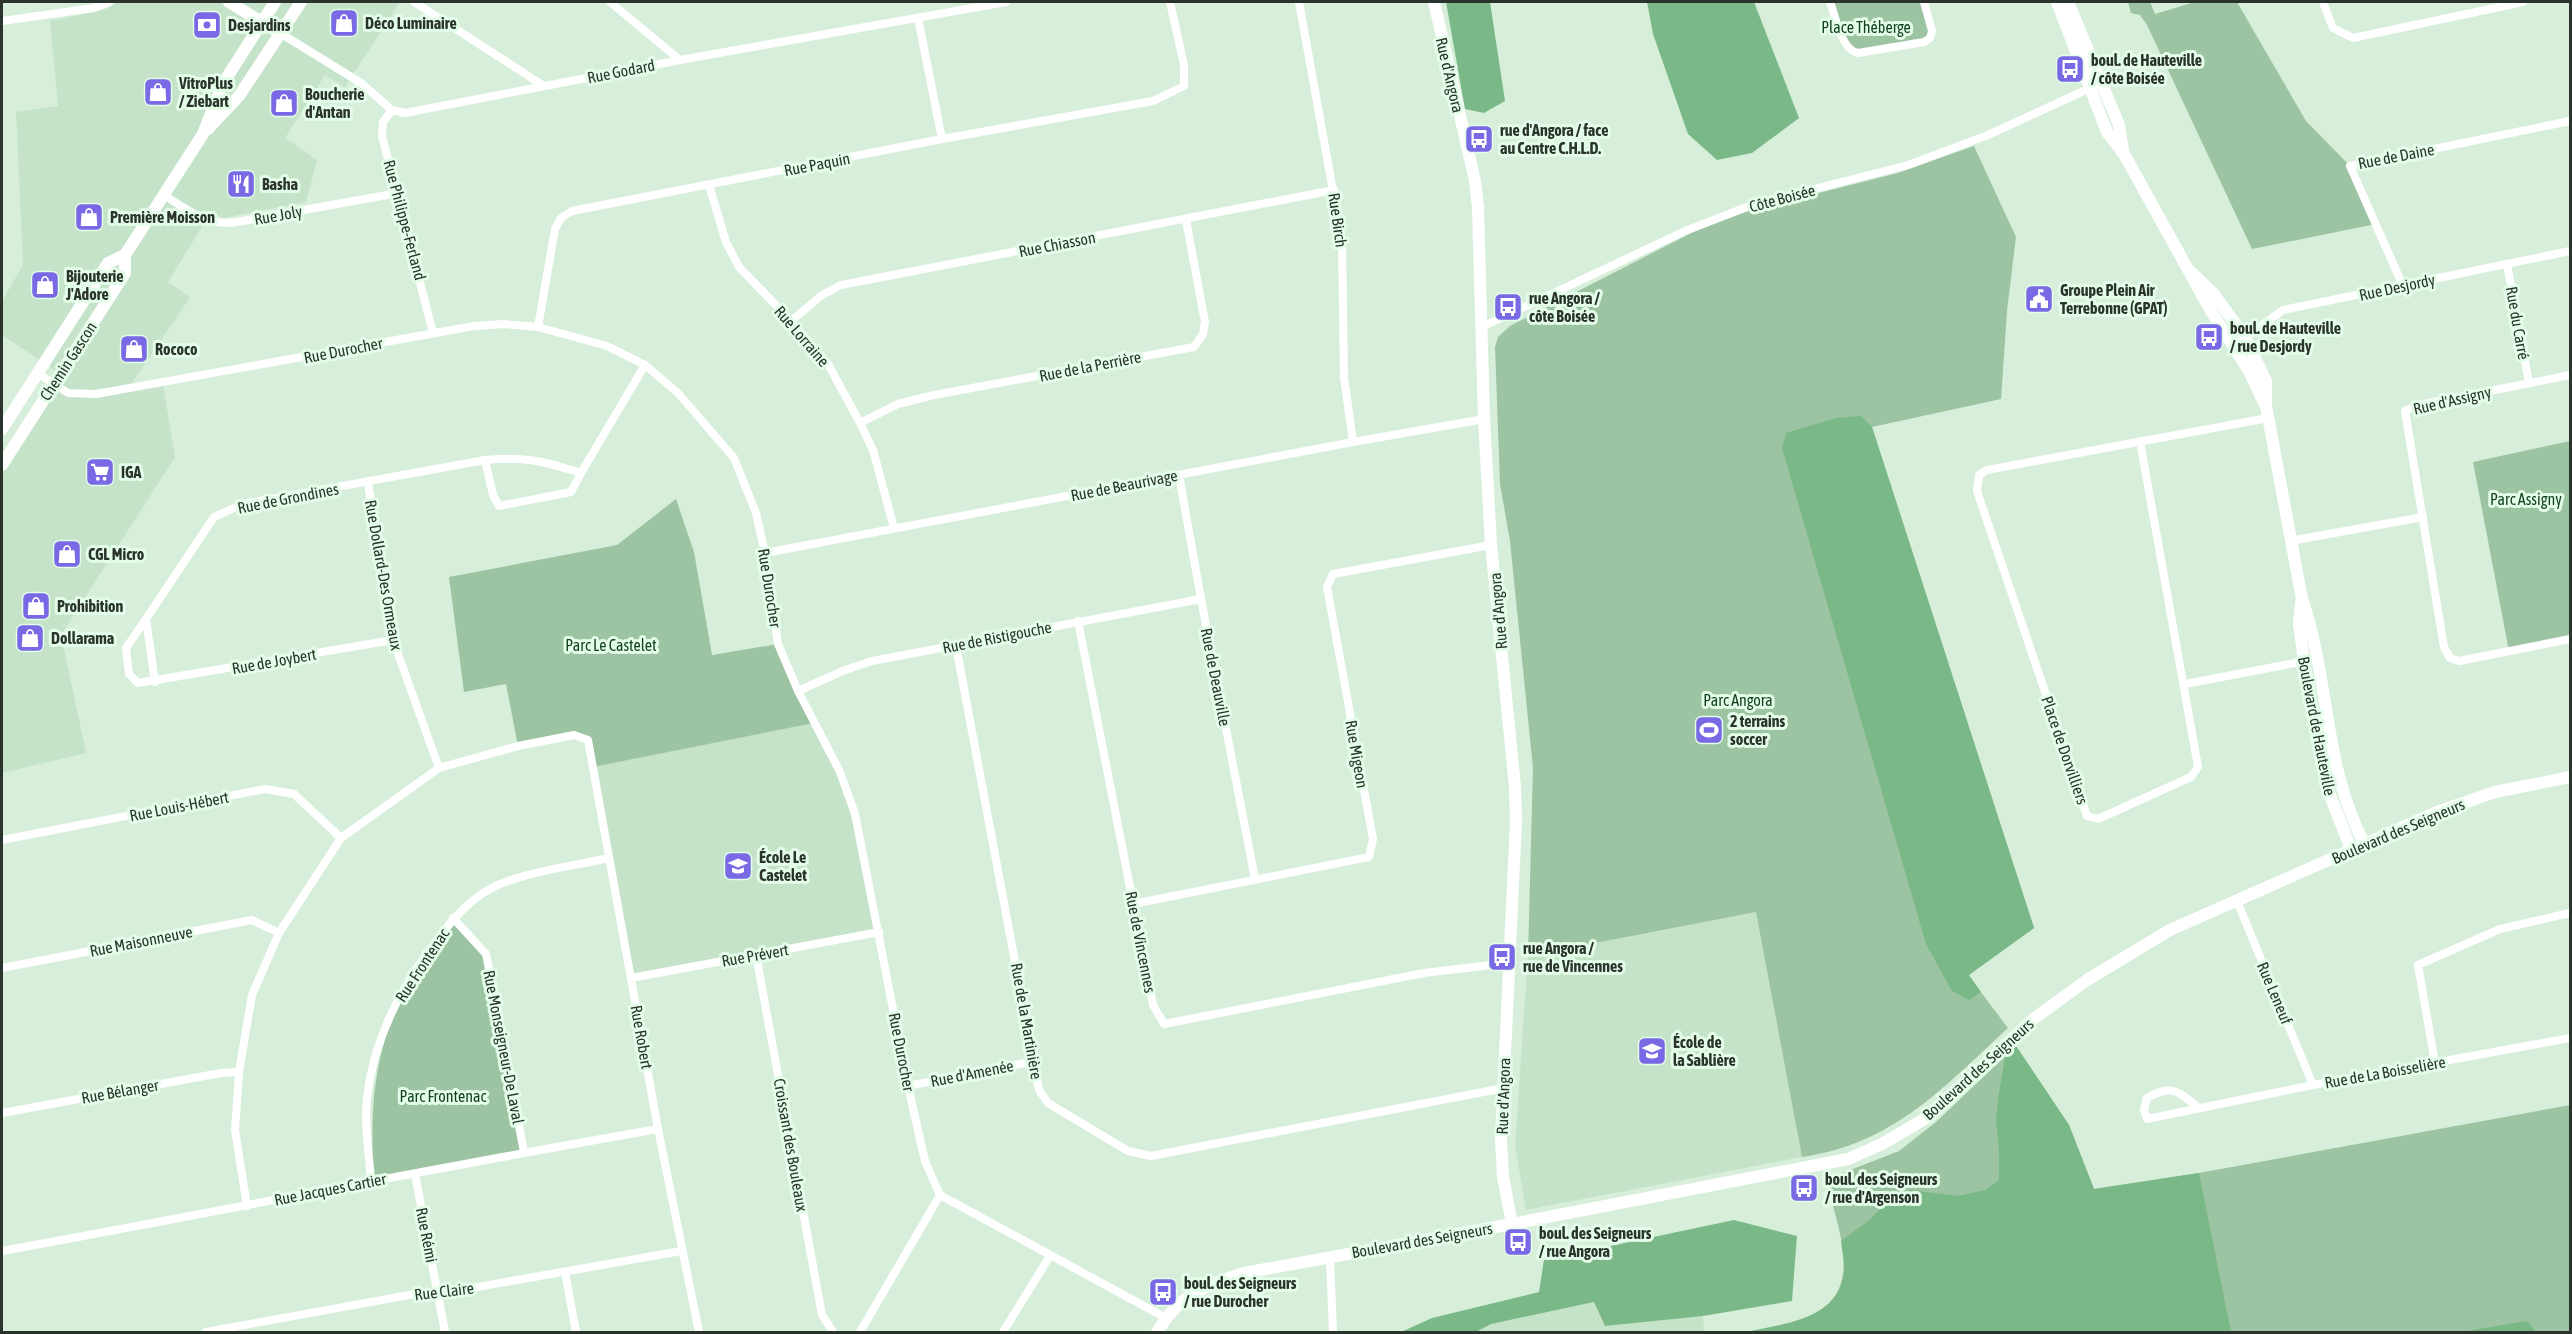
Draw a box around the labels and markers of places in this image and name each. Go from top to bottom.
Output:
shop icon: Déco Luminaire [328,7,360,39]
bank icon: Desjardins [191,9,223,41]
place label: Déco Luminaire [365,14,457,32]
place label: Desjardins [228,16,291,34]
place label: boul. de Hauteville / côte Boisée [2091,51,2202,87]
bus stop icon: boul. de Hauteville / côte Boisée [2054,53,2086,85]
place label: VitroPlus / Ziebart [178,74,233,110]
shop icon: VitroPlus / Ziebart [142,76,174,108]
place label: Boucherie d'Antan [305,85,364,121]
shop icon: Boucherie d'Antan [268,87,300,119]
place label: rue d'Angora / face au Centre C.H.L.D. [1500,121,1608,157]
bus stop icon: rue d'Angora / face au Centre C.H.L.D. [1463,123,1495,155]
restaurant icon: Basha [225,168,257,200]
place label: Basha [262,175,298,193]
shop icon: Première Moisson [73,201,105,233]
place label: Première Moisson [110,208,215,226]
place label: Bijouterie J'Adore [65,267,124,303]
shop icon: Bijouterie J'Adore [29,269,61,301]
place label: Groupe Plein Air Terrebonne (GPAT) [2060,281,2168,317]
public building icon: Groupe Plein Air Terrebonne (GPAT) [2023,283,2055,315]
place label: rue Angora / côte Boisée [1529,289,1601,325]
bus stop icon: rue Angora / côte Boisée [1492,291,1524,323]
place label: boul. de Hauteville / rue Desjordy [2230,319,2341,355]
bus stop icon: boul. de Hauteville / rue Desjordy [2193,321,2225,353]
shop icon: Rococo [118,333,150,365]
place label: Rococo [155,340,198,358]
supermarket icon: IGA [84,456,116,488]
place label: IGA [121,463,142,481]
shop icon: CGL Micro [51,538,83,570]
place label: CGL Micro [88,545,145,563]
shop icon: Prohibition [20,590,52,622]
place label: Prohibition [57,597,124,615]
shop icon: Dollarama [14,622,46,654]
place label: Dollarama [51,629,114,647]
place label: 2 terrains soccer [1730,712,1785,748]
sports icon: 2 terrains soccer [1693,714,1725,746]
place label: École Le Castelet [759,848,807,884]
school or university icon: École Le Castelet [722,850,754,882]
place label: rue Angora / rue de Vincennes [1523,939,1623,975]
bus stop icon: rue Angora / rue de Vincennes [1486,941,1518,973]
place label: École de la Sablière [1673,1033,1736,1069]
school or university icon: École de la Sablière [1636,1035,1668,1067]
place label: boul. des Seigneurs / rue d'Argenson [1825,1170,1938,1206]
bus stop icon: boul. des Seigneurs / rue d'Argenson [1788,1172,1820,1204]
place label: boul. des Seigneurs / rue Angora [1539,1224,1652,1260]
bus stop icon: boul. des Seigneurs / rue Angora [1502,1226,1534,1258]
place label: boul. des Seigneurs / rue Durocher [1184,1274,1297,1310]
bus stop icon: boul. des Seigneurs / rue Durocher [1147,1276,1179,1308]

